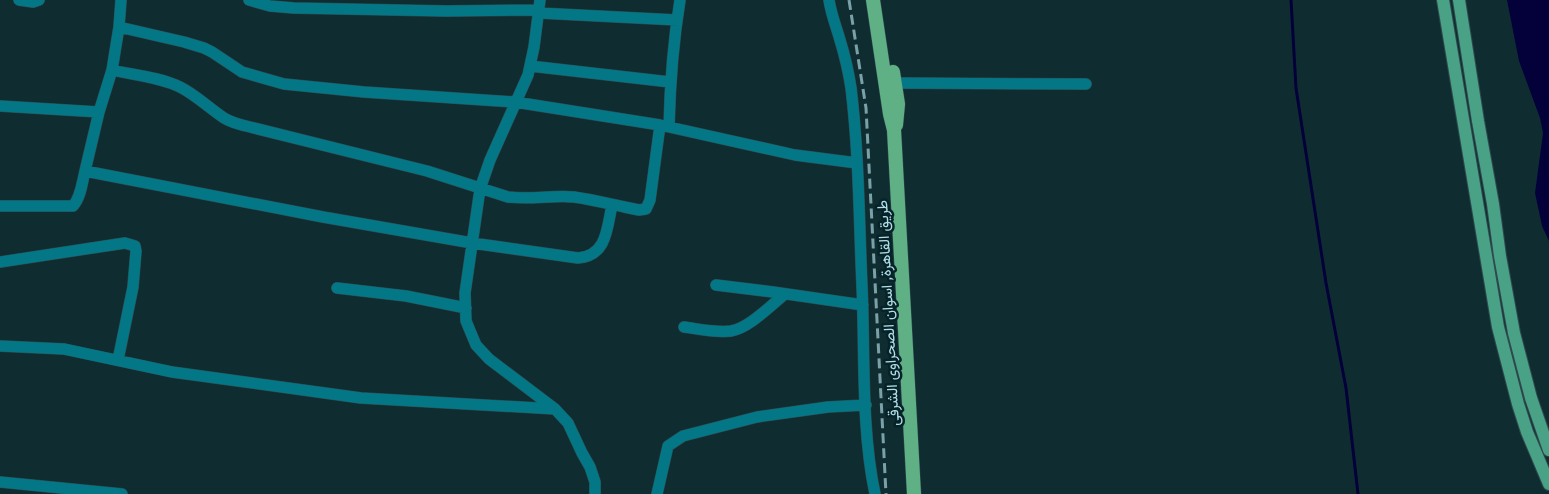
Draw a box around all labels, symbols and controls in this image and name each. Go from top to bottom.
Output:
street label: طريق القاهرة, اسوان الصحراوى الشرقى [872,199,904,427]

